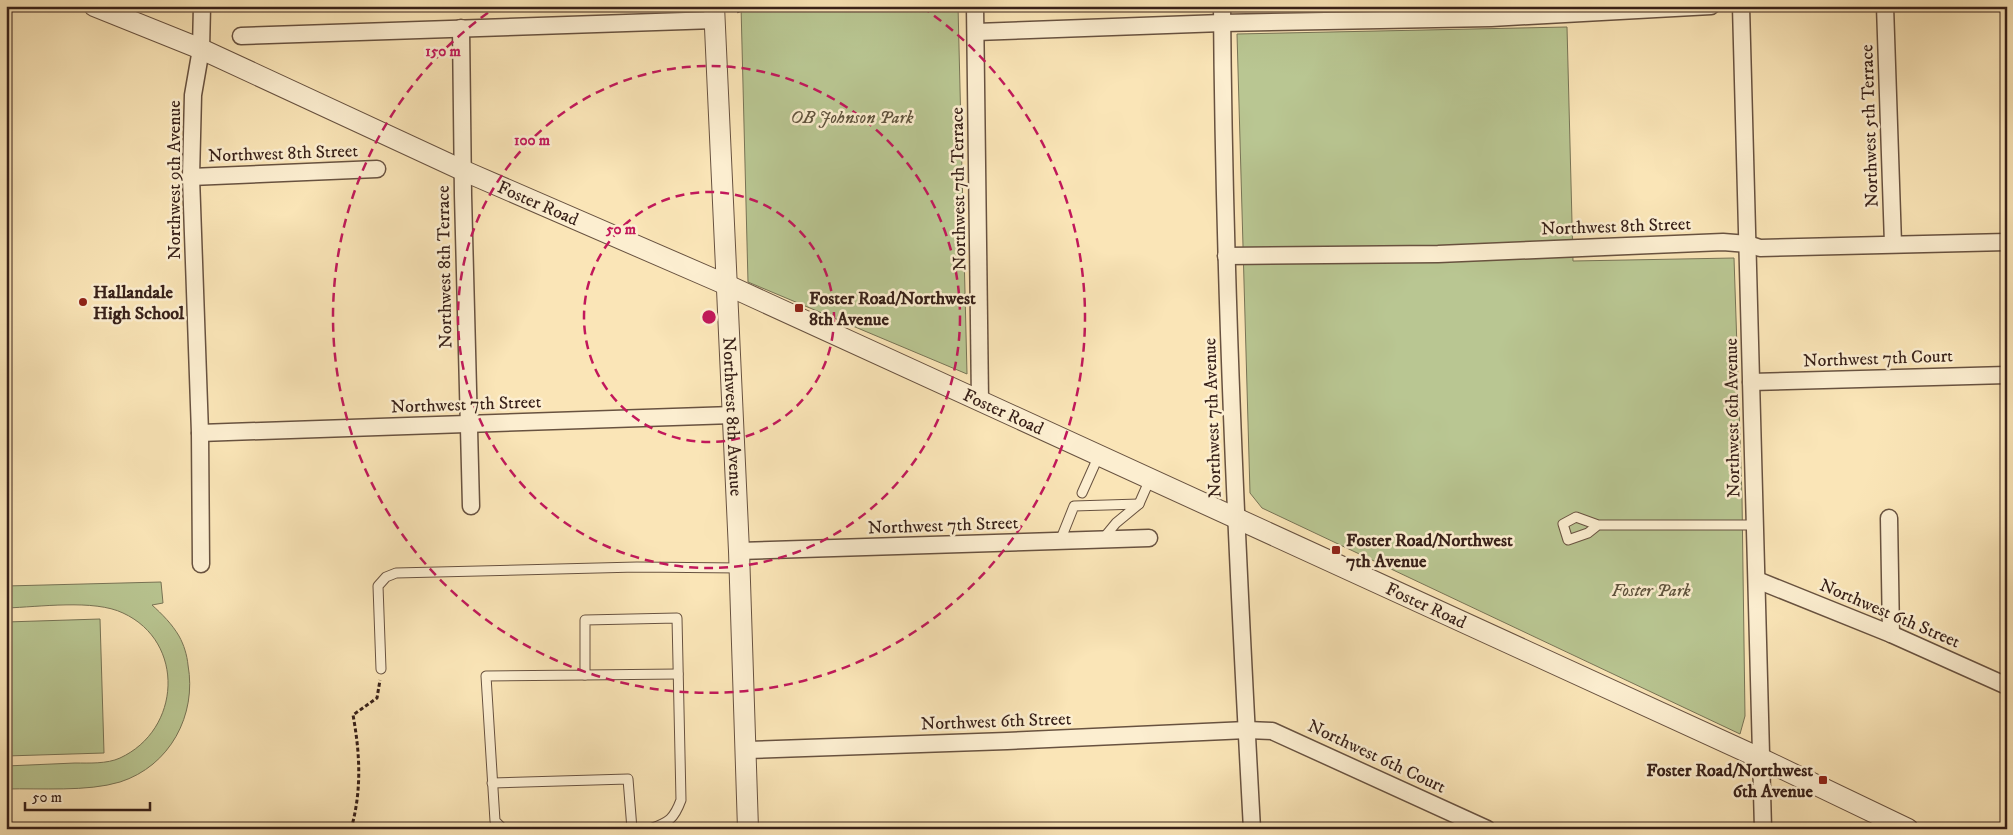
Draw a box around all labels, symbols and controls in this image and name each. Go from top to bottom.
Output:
text: 150 m [425,42,461,61]
street label: Northwest 5th Terrace [1856,44,1884,208]
street label: Northwest 9th Avenue [164,100,186,260]
park label: OB Johnson Park [791,107,914,129]
street label: Northwest 7th Terrace [947,107,971,271]
text: 100 m [514,131,551,150]
street label: Northwest 8th Street [208,140,359,168]
street label: Foster Road [494,177,582,231]
street label: Northwest 8th Terrace [433,185,457,349]
street label: Northwest 8th Street [1541,213,1692,241]
text: 50 m [605,220,637,239]
place label: Hallandale High School [93,282,185,325]
place label: Foster Road/Northwest 8th Avenue [809,288,976,331]
marker: Hallandale High School [77,296,89,308]
marker: Foster Road/Northwest 8th Avenue [793,302,805,314]
centre of rings [700,308,718,326]
street label: Northwest 8th Avenue [717,336,746,497]
street label: Northwest 7th Avenue [1199,338,1227,498]
street label: Northwest 6th Avenue [1721,338,1745,498]
street label: Northwest 7th Court [1803,345,1954,373]
street label: Foster Road [959,385,1047,441]
street label: Northwest 7th Street [390,391,542,419]
street label: Northwest 7th Street [867,512,1019,540]
place label: Foster Road/Northwest 7th Avenue [1346,530,1513,573]
marker: Foster Road/Northwest 7th Avenue [1330,544,1342,556]
street label: Northwest 6th Street [1816,574,1963,654]
street label: Foster Road [1382,578,1470,634]
park label: Foster Park [1611,580,1691,602]
street label: Northwest 6th Street [920,708,1072,736]
street label: Northwest 6th Court [1304,715,1449,799]
place label: Foster Road/Northwest 6th Avenue [1646,760,1814,803]
marker: Foster Road/Northwest 6th Avenue [1817,774,1829,786]
scale bar [25,780,150,812]
text: 50 m [32,788,62,807]

